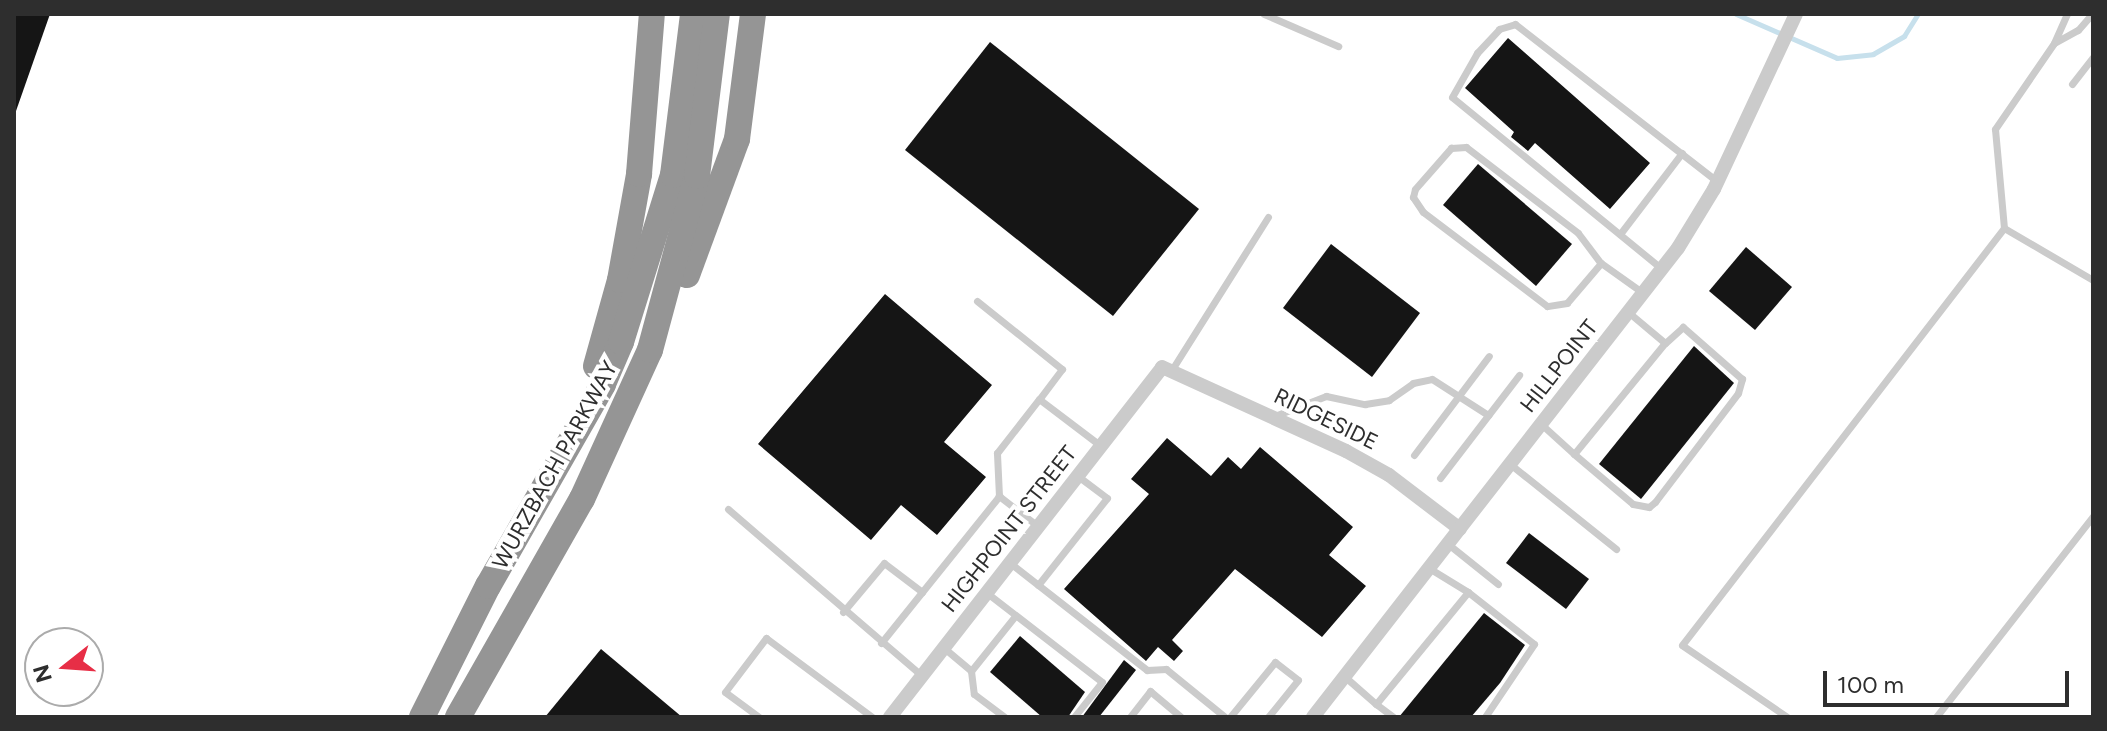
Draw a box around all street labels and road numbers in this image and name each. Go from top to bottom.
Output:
street label: HILLPOINT [1515,314,1603,418]
street label: WURZBACH PARKWAY [487,357,623,573]
street label: RIDGESIDE [1270,383,1382,455]
street label: HIGHPOINT STREET [936,441,1082,617]

